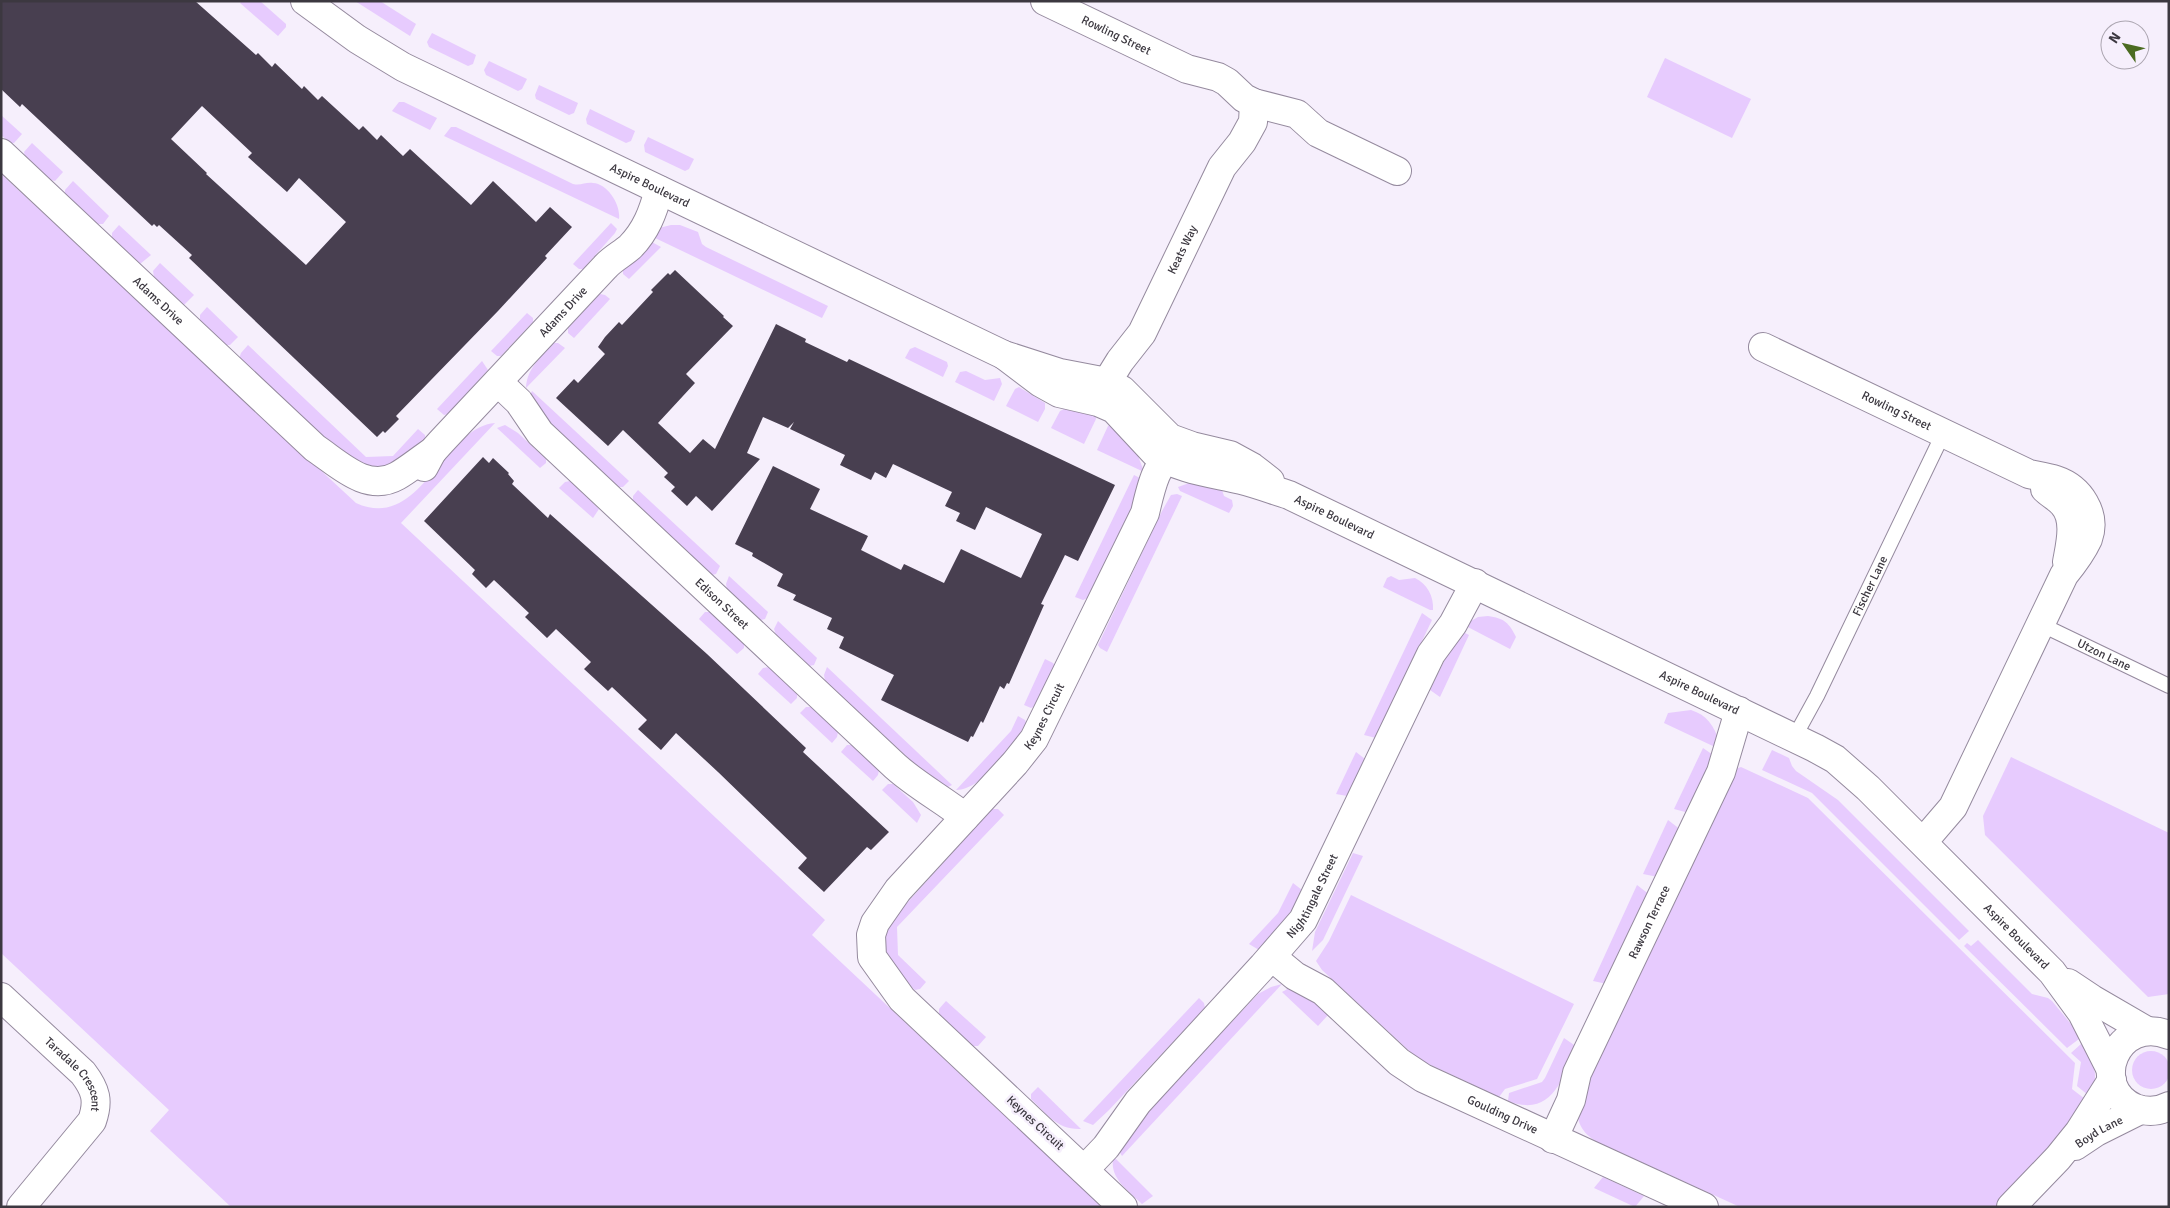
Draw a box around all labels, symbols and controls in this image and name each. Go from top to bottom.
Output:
street label: Rowling Street [1079,12,1154,58]
north arrow [2100,20,2150,70]
text: N [2105,29,2124,47]
street label: Aspire Boulevard [608,160,692,211]
street label: Keats Way [1164,222,1200,276]
street label: Adams Drive [130,273,187,328]
street label: Adams Drive [536,283,590,340]
street label: Rowling Street [1859,388,1934,434]
street label: Aspire Boulevard [1292,491,1377,542]
street label: Fischer Lane [1849,553,1891,618]
street label: Edison Street [692,575,752,633]
street label: Utzon Lane [2075,635,2133,674]
street label: Aspire Boulevard [1657,667,1742,718]
street label: Keynes Circuit [1021,681,1068,753]
street label: Nightingale Street [1283,852,1341,941]
street label: Rawson Terrace [1625,883,1673,961]
street label: Aspire Boulevard [1980,900,2052,972]
street label: Taradale Crescent [42,1034,103,1113]
street label: Goulding Drive [1465,1092,1540,1137]
street label: Keynes Circuit [1003,1093,1067,1153]
street label: Boyd Lane [2072,1112,2125,1151]

